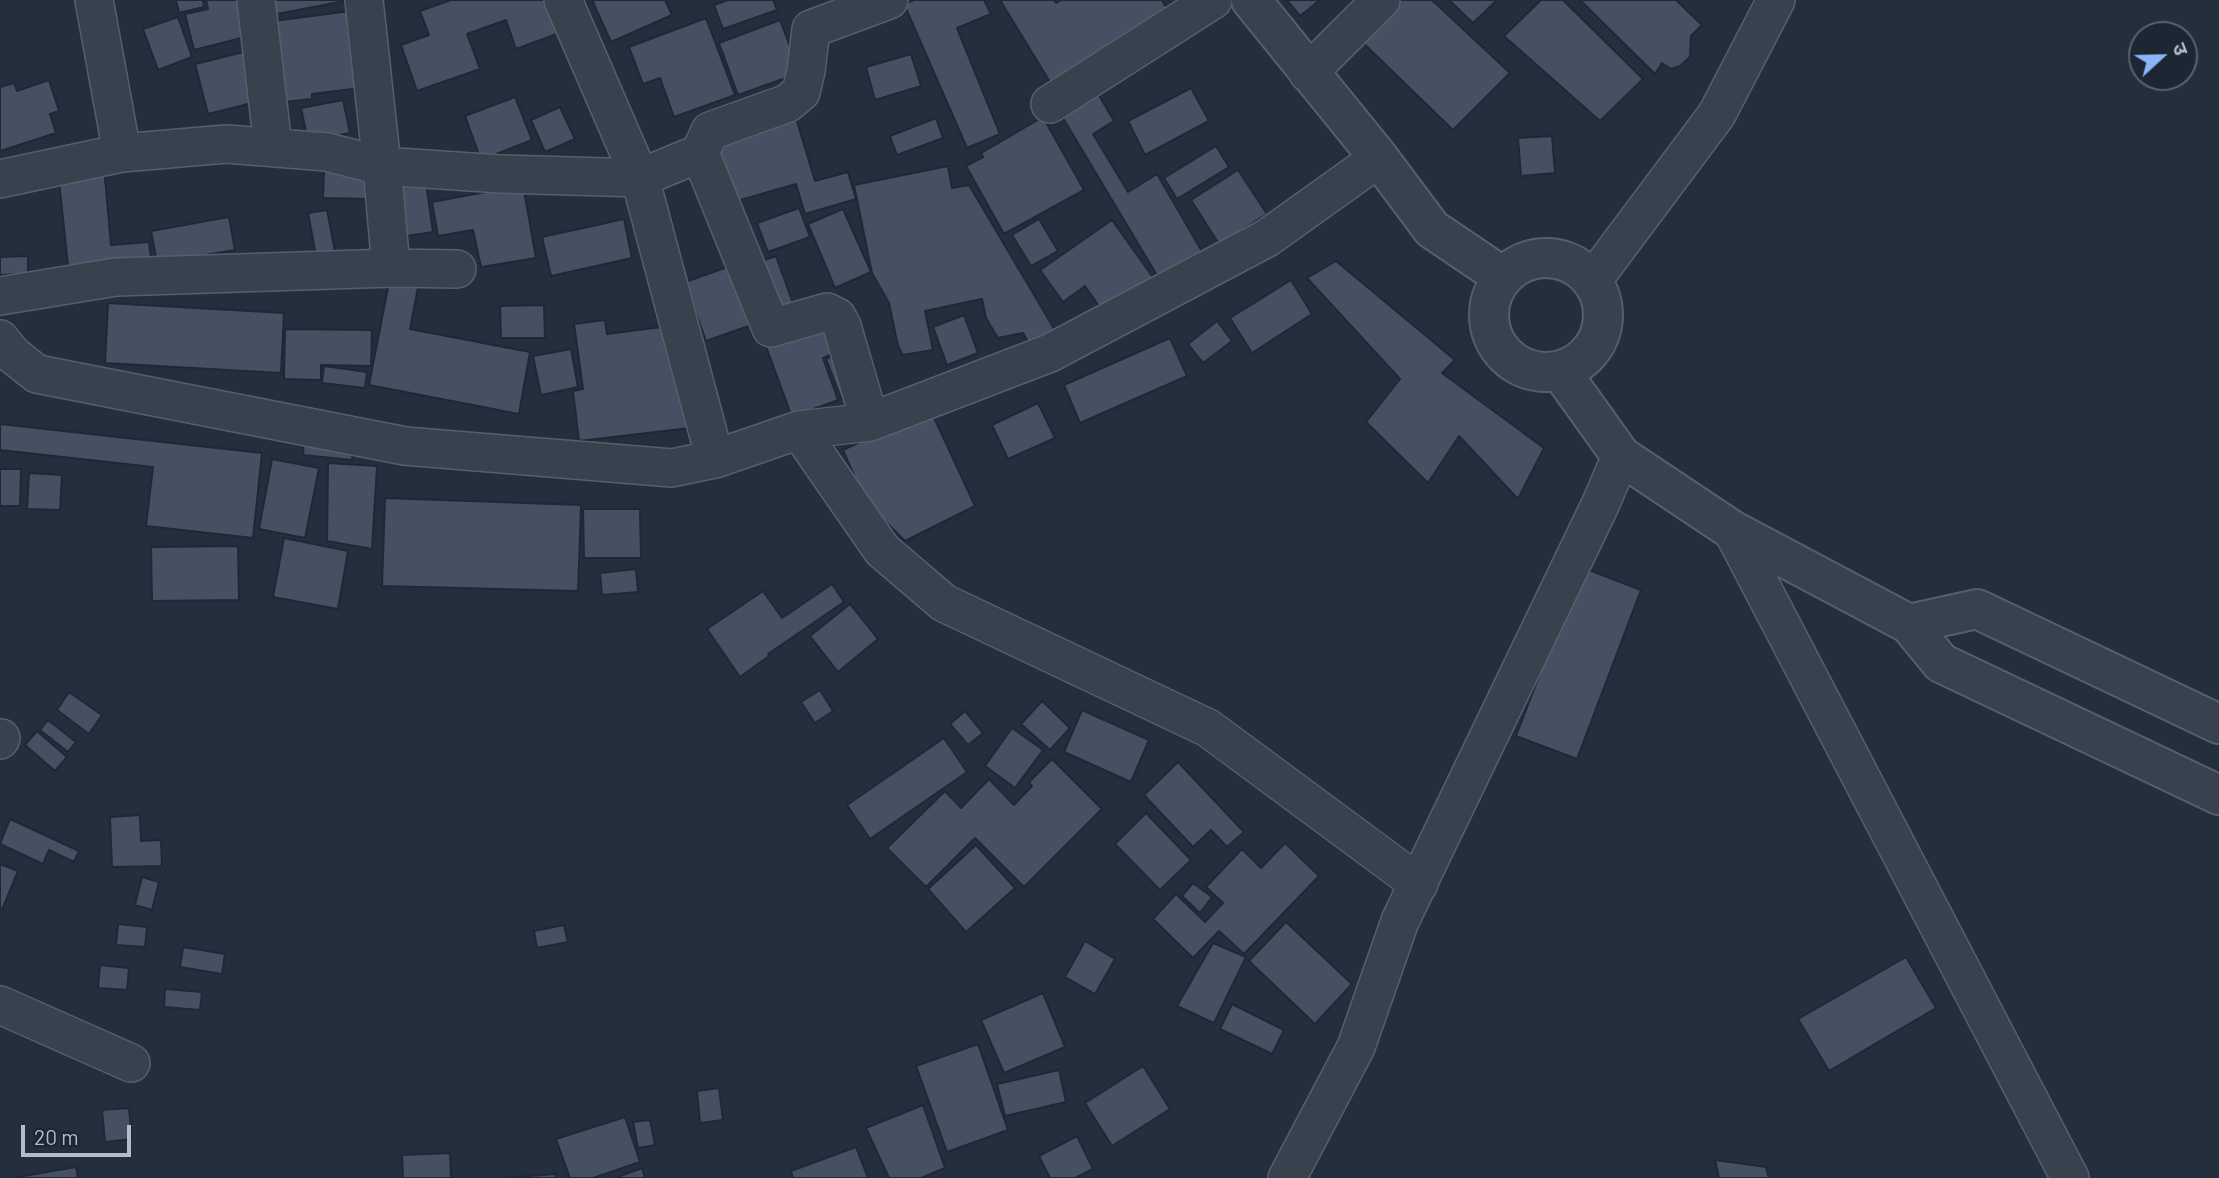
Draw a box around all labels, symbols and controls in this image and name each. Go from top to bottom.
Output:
north arrow [2128,21,2198,91]
text: उ [2168,39,2194,58]
scale bar [24,1112,135,1156]
text: 20 m [34,1124,79,1149]

